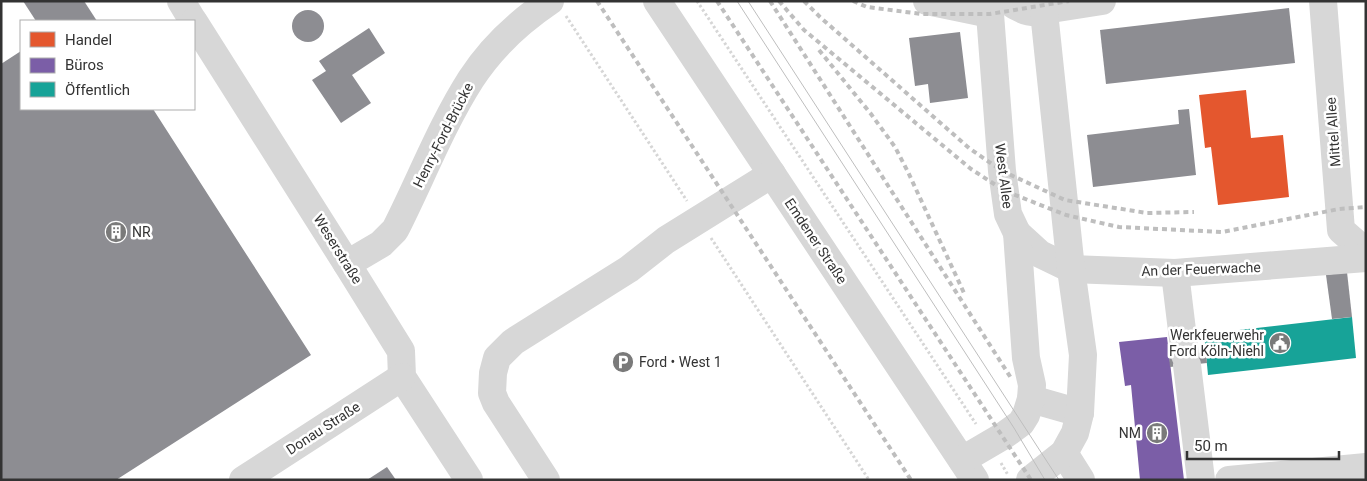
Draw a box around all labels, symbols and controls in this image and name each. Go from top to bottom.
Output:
legend [20,20,195,110]
text: Handel [65,31,112,49]
text: Büros [65,56,104,74]
street label: Henry-Ford-Brücke [410,80,476,190]
text: Öffentlich [65,81,130,99]
street label: Mittel Allee [1323,97,1343,167]
street label: West Allee [992,142,1016,210]
street label: Emdener Straße [782,195,850,287]
street label: Weserstraße [310,211,366,287]
building icon: NR [104,220,128,244]
place label: NR [132,224,151,240]
street label: An der Feuerwache [1141,259,1261,279]
place label: Werkfeuerwehr Ford Köln-Niehl [1169,327,1264,359]
public building icon: Werkfeuerwehr Ford Köln-Niehl [1268,331,1292,355]
parking icon: Ford • West 1 [611,350,635,374]
place label: Ford • West 1 [639,354,722,370]
street label: Donau Straße [283,398,363,458]
building icon: NM [1145,421,1169,445]
place label: NM [1119,425,1141,441]
scale bar [1187,428,1340,460]
text: 50 m [1194,437,1228,455]

